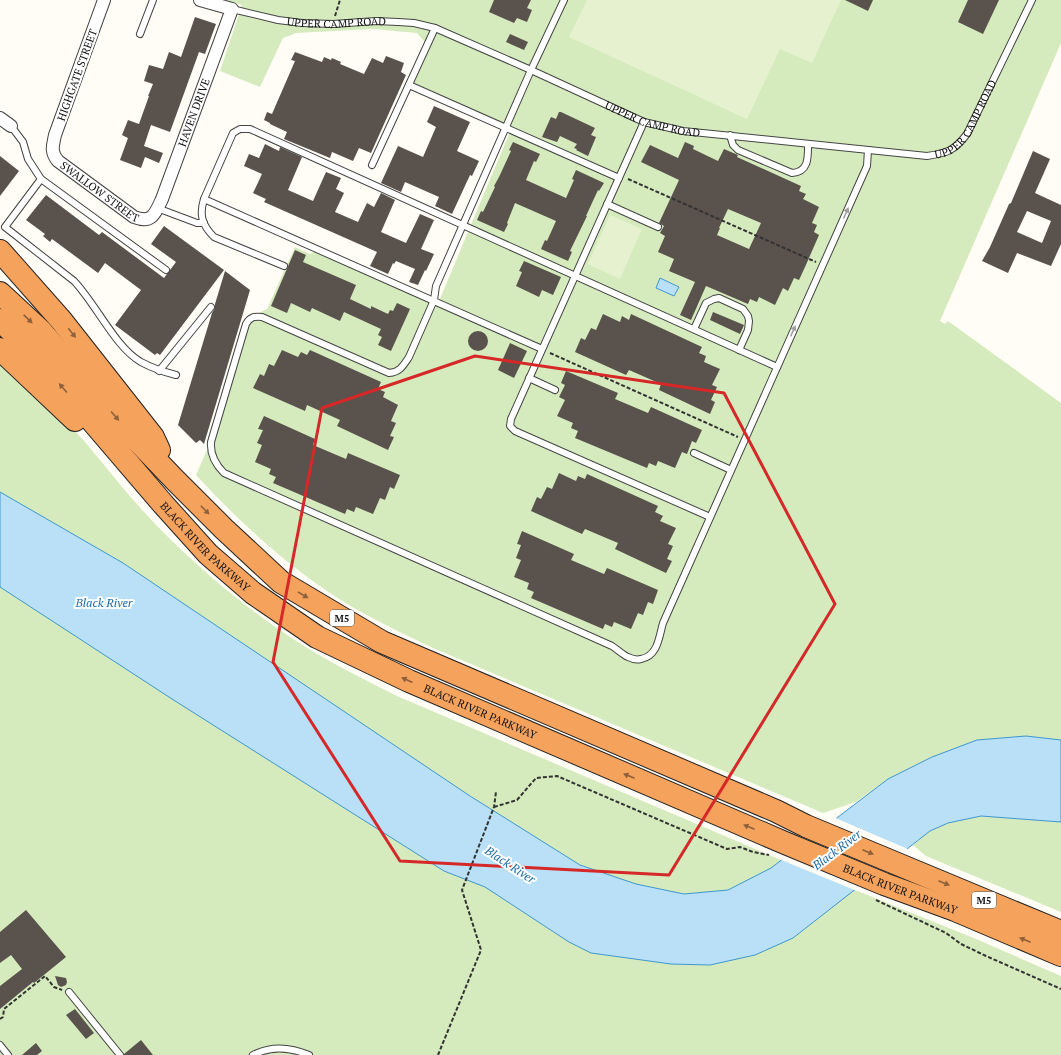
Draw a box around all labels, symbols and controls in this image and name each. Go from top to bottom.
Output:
street label: UPPER CAMP ROAD [286,14,387,31]
street label: HIGHGATE STREET [54,27,100,123]
street label: HAVEN DRIVE [175,76,213,148]
street label: UPPER CAMP ROAD [933,77,999,162]
street label: UPPER CAMP ROAD [603,98,701,140]
street label: SWALLOW STREET [57,158,141,225]
one-way arrow [843,206,849,218]
one-way arrow [24,314,33,323]
one-way arrow [790,325,796,337]
one-way arrow [67,328,76,339]
one-way arrow [59,382,68,393]
one-way arrow [111,411,120,421]
street label: BLACK RIVER PARKWAY [157,499,254,595]
one-way arrow [200,505,210,515]
one-way arrow [297,591,309,598]
water label: Black River [75,595,134,610]
road number: M5 [330,610,354,626]
one-way arrow [401,677,413,683]
street label: BLACK RIVER PARKWAY [422,681,540,743]
one-way arrow [624,773,635,779]
one-way arrow [742,824,754,830]
water label: Black River [809,826,865,873]
water label: Black River [481,842,539,887]
one-way arrow [863,849,875,855]
street label: BLACK RIVER PARKWAY [841,861,960,918]
one-way arrow [938,880,949,886]
road number: M5 [972,892,996,908]
one-way arrow [1020,937,1031,943]

